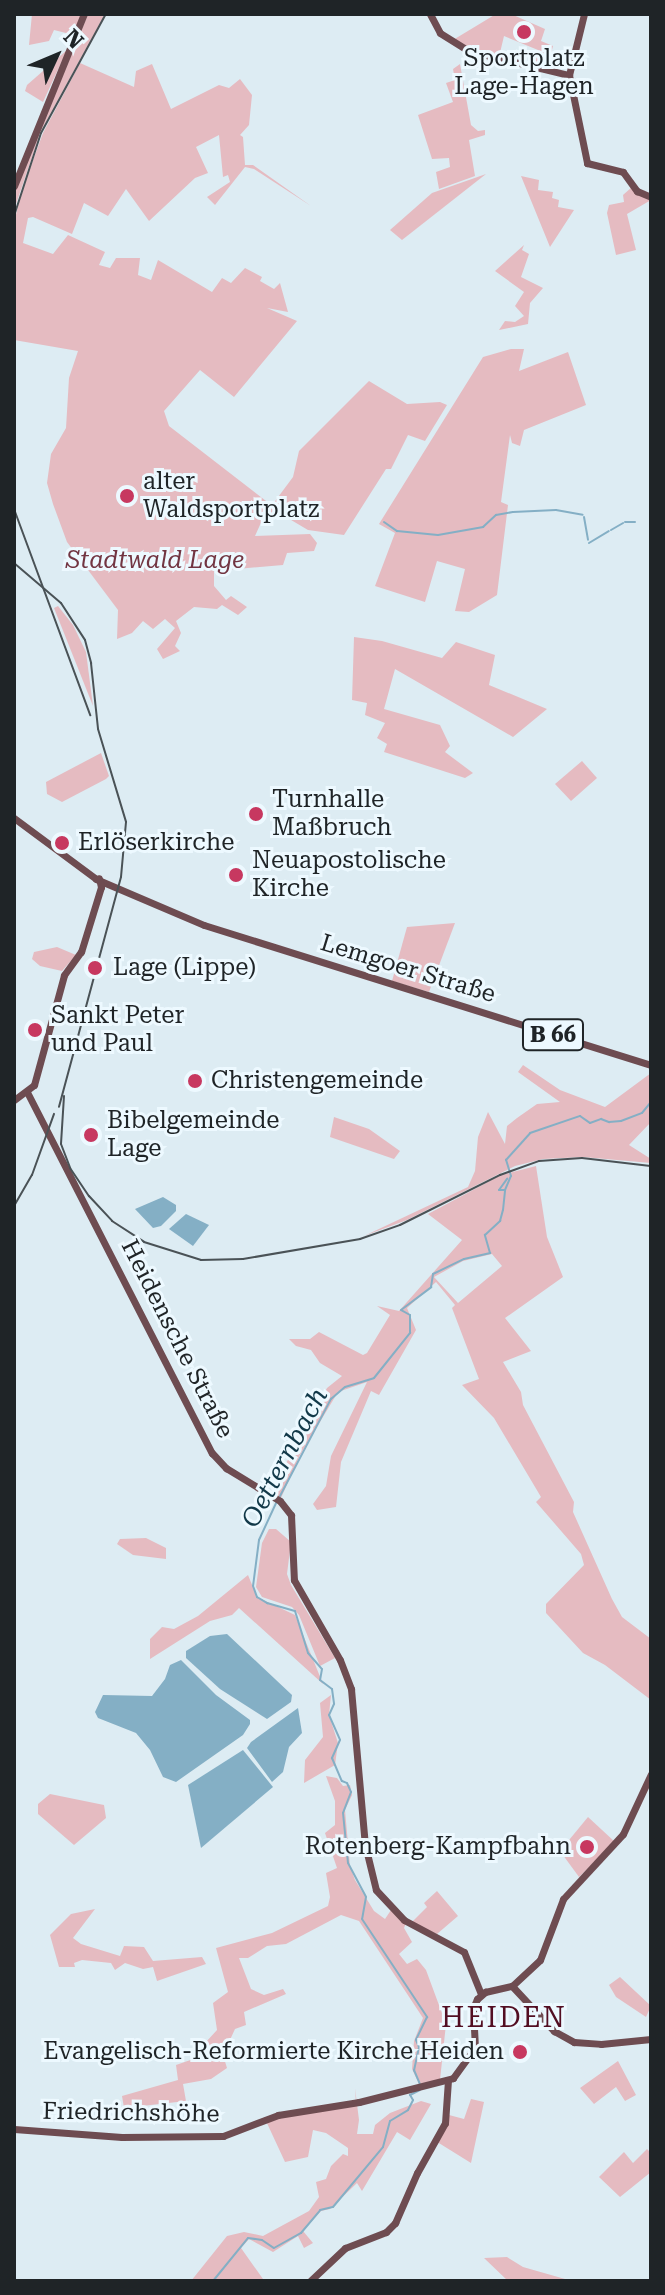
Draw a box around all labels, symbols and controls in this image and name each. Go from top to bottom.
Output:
north arrow [16,16,96,96]
marker: Sportplatz Lage-Hagen [515,23,533,41]
text: N [59,24,88,54]
place label: Sportplatz Lage-Hagen [454,45,594,101]
place label: alter Waldsportplatz [143,468,319,524]
marker: alter Waldsportplatz [118,487,136,505]
park label: Stadtwald Lage [66,547,244,575]
place label: Turnhalle Maßbruch [272,786,392,842]
marker: Turnhalle Maßbruch [247,805,265,823]
place label: Erlöserkirche [78,829,234,857]
marker: Erlöserkirche [53,834,71,852]
place label: Neuapostolische Kirche [252,847,446,903]
marker: Neuapostolische Kirche [227,866,245,884]
street label: Lemgoer Straße [317,929,499,1009]
place label: Lage (Lippe) [113,954,256,982]
marker: Lage (Lippe) [84,957,106,979]
place label: Sankt Peter und Paul [51,1002,184,1058]
road number: B 66 [521,1017,585,1053]
marker: Sankt Peter und Paul [26,1021,44,1039]
place label: Christengemeinde [211,1067,423,1095]
marker: Christengemeinde [186,1072,204,1090]
place label: Bibelgemeinde Lage [107,1107,280,1163]
marker: Bibelgemeinde Lage [82,1126,100,1144]
street label: Heidensche Straße [115,1235,239,1443]
water label: Oetternbach [235,1383,335,1533]
place label: Rotenberg-Kampfbahn [305,1833,571,1861]
marker: Rotenberg-Kampfbahn [578,1838,596,1856]
district label: HEIDEN [441,2001,567,2035]
place label: Evangelisch-Reformierte Kirche Heiden [43,2038,504,2066]
marker: Evangelisch-Reformierte Kirche Heiden [511,2043,529,2061]
street label: Friedrichshöhe [42,2097,220,2129]

